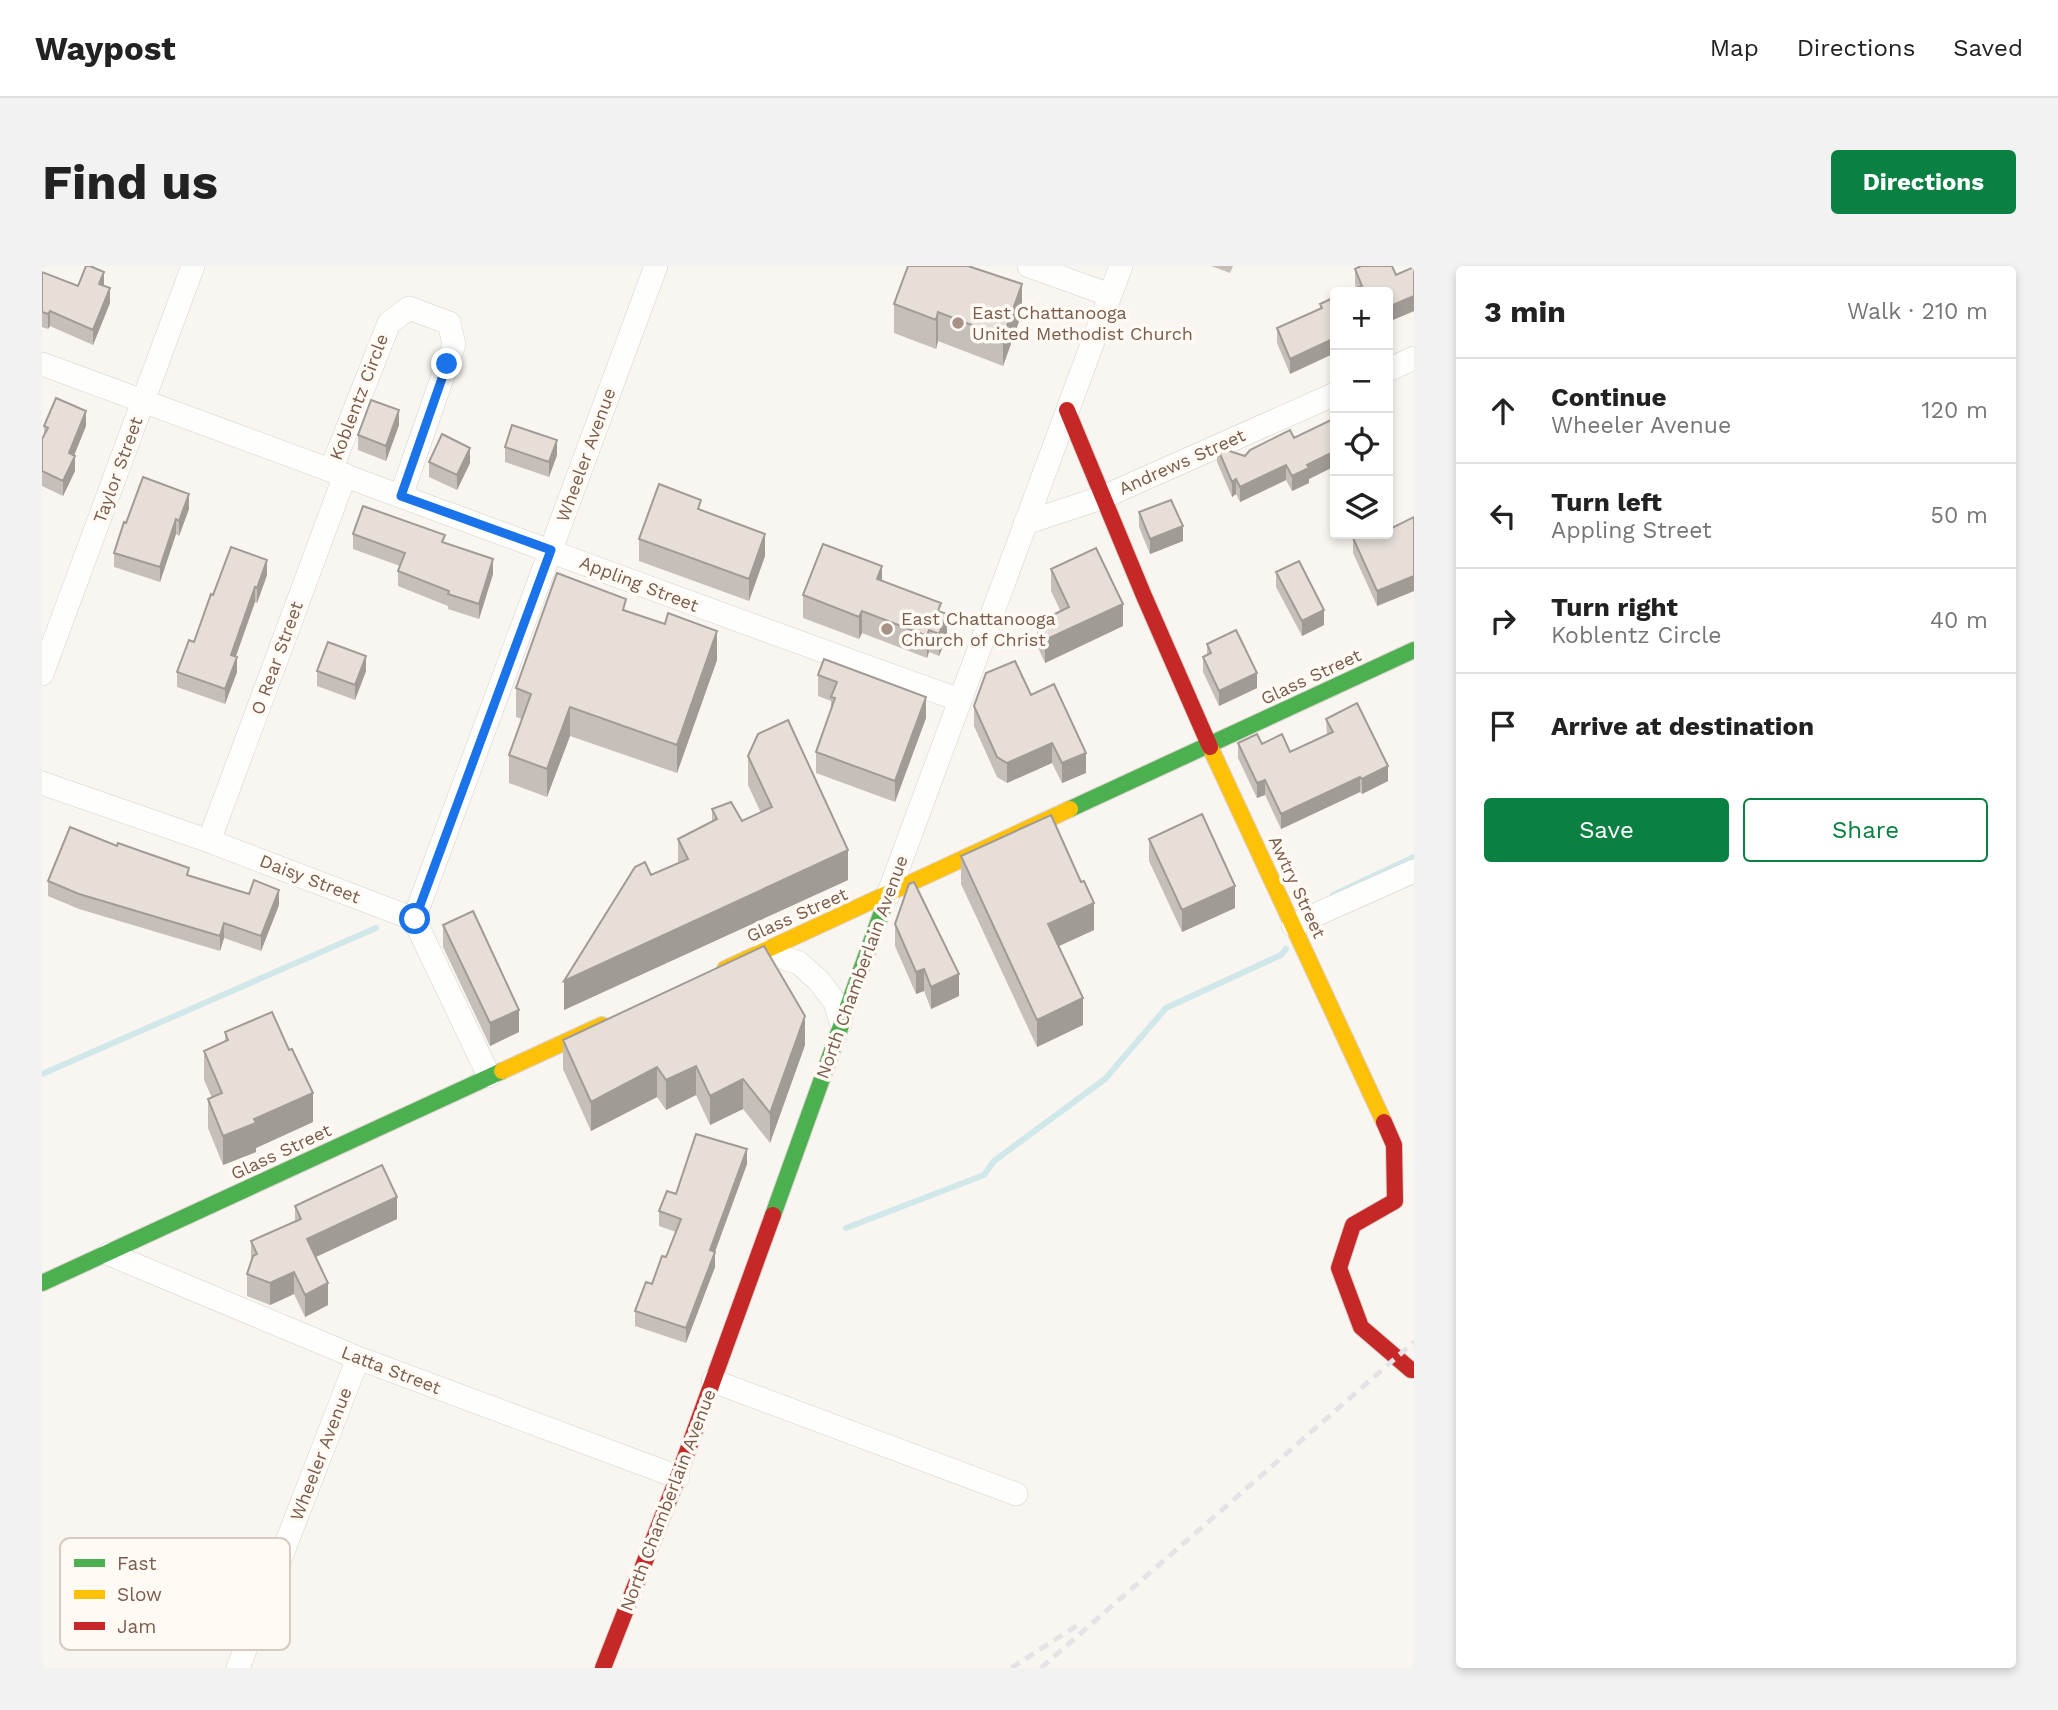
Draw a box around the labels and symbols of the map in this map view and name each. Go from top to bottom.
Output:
place label: East Chattanooga United Methodist Church [972,302,1193,344]
marker: East Chattanooga United Methodist Church [950,315,966,331]
street label: Koblentz Circle [325,331,392,463]
route end [431,348,462,379]
street label: Wheeler Avenue [552,385,620,525]
street label: Taylor Street [89,413,147,526]
street label: Andrews Street [1115,424,1249,499]
street label: Appling Street [577,551,702,616]
street label: O Rear Street [246,598,307,717]
place label: East Chattanooga Church of Christ [901,608,1056,650]
marker: East Chattanooga Church of Christ [879,621,895,637]
street label: Glass Street [1257,644,1365,709]
street label: Awtry Street [1265,832,1331,942]
street label: Daisy Street [257,850,364,908]
street label: North Chamberlain Avenue [811,852,912,1081]
street label: Glass Street [743,883,851,946]
route start [399,903,430,934]
street label: Glass Street [227,1119,335,1184]
street label: Latta Street [339,1341,444,1398]
street label: Wheeler Avenue [285,1384,356,1523]
street label: North Chamberlain Avenue [615,1386,720,1614]
legend [60,1538,290,1650]
text: Fast [117,1552,156,1575]
text: Slow [117,1583,162,1606]
text: Jam [117,1615,156,1638]

